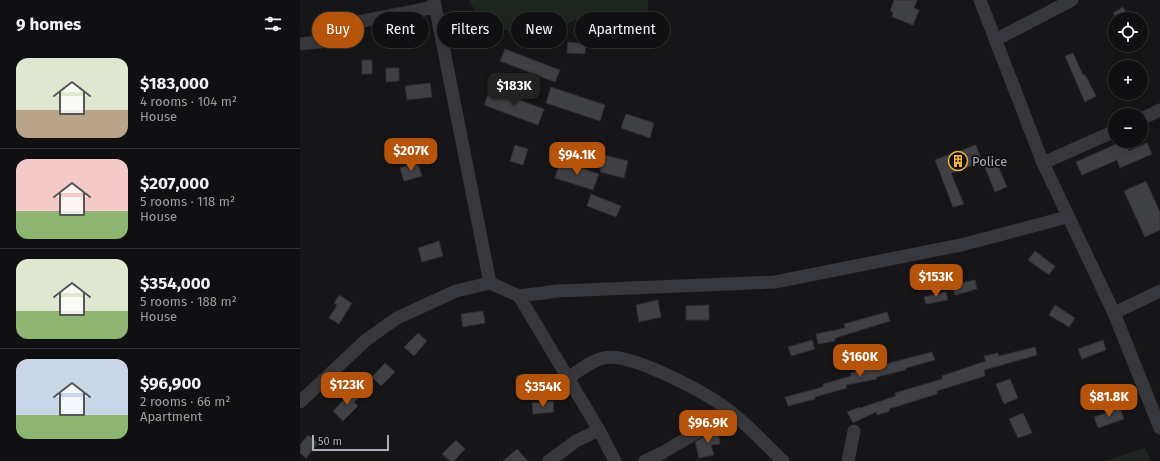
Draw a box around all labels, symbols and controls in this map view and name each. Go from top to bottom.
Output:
chip: Buy [312,12,364,48]
chip: Rent [372,12,429,48]
chip: Filters [437,12,503,48]
chip: New [511,12,567,48]
chip: Apartment [575,12,670,48]
map controls [1108,12,1148,148]
button: locate [1108,12,1148,52]
icon: filters [262,13,284,35]
text: 9 homes [16,14,81,35]
button: + [1108,60,1148,100]
text: $183,000 [140,73,209,94]
pin: $183K [486,73,542,107]
icon: home [48,74,96,122]
text: $183K [496,78,532,93]
text: 4 rooms · 104 m² [140,94,237,109]
button: − [1108,108,1148,148]
text: House [140,109,177,124]
pin: $207K [383,138,439,172]
pin: $94.1K [544,142,610,176]
text: $207K [393,143,429,158]
text: $94.1K [558,147,596,162]
building icon: Police [947,150,969,172]
place label: Police [972,154,1007,169]
text: $207,000 [140,173,209,194]
icon: home [48,175,96,223]
text: 5 rooms · 118 m² [140,194,235,209]
text: House [140,209,177,224]
pin: $153K [908,264,964,298]
text: $153K [919,269,953,284]
text: $354,000 [140,273,211,294]
icon: home [48,275,96,323]
text: 5 rooms · 188 m² [140,294,237,309]
text: House [140,309,177,324]
pin: $160K [832,344,888,378]
text: $160K [842,349,878,364]
pin: $123K [319,372,375,406]
text: $96,900 [140,373,201,394]
pin: $354K [515,374,571,408]
icon: home [48,375,96,423]
text: $123K [330,377,364,392]
text: $354K [525,379,561,394]
pin: $81.8K [1076,384,1142,418]
text: $81.8K [1089,389,1129,404]
text: 2 rooms · 66 m² [140,394,231,409]
text: Apartment [140,409,202,424]
pin: $96.9K [675,410,741,444]
text: $96.9K [688,415,728,430]
scale bar [312,433,389,452]
text: 50 m [318,435,342,448]

